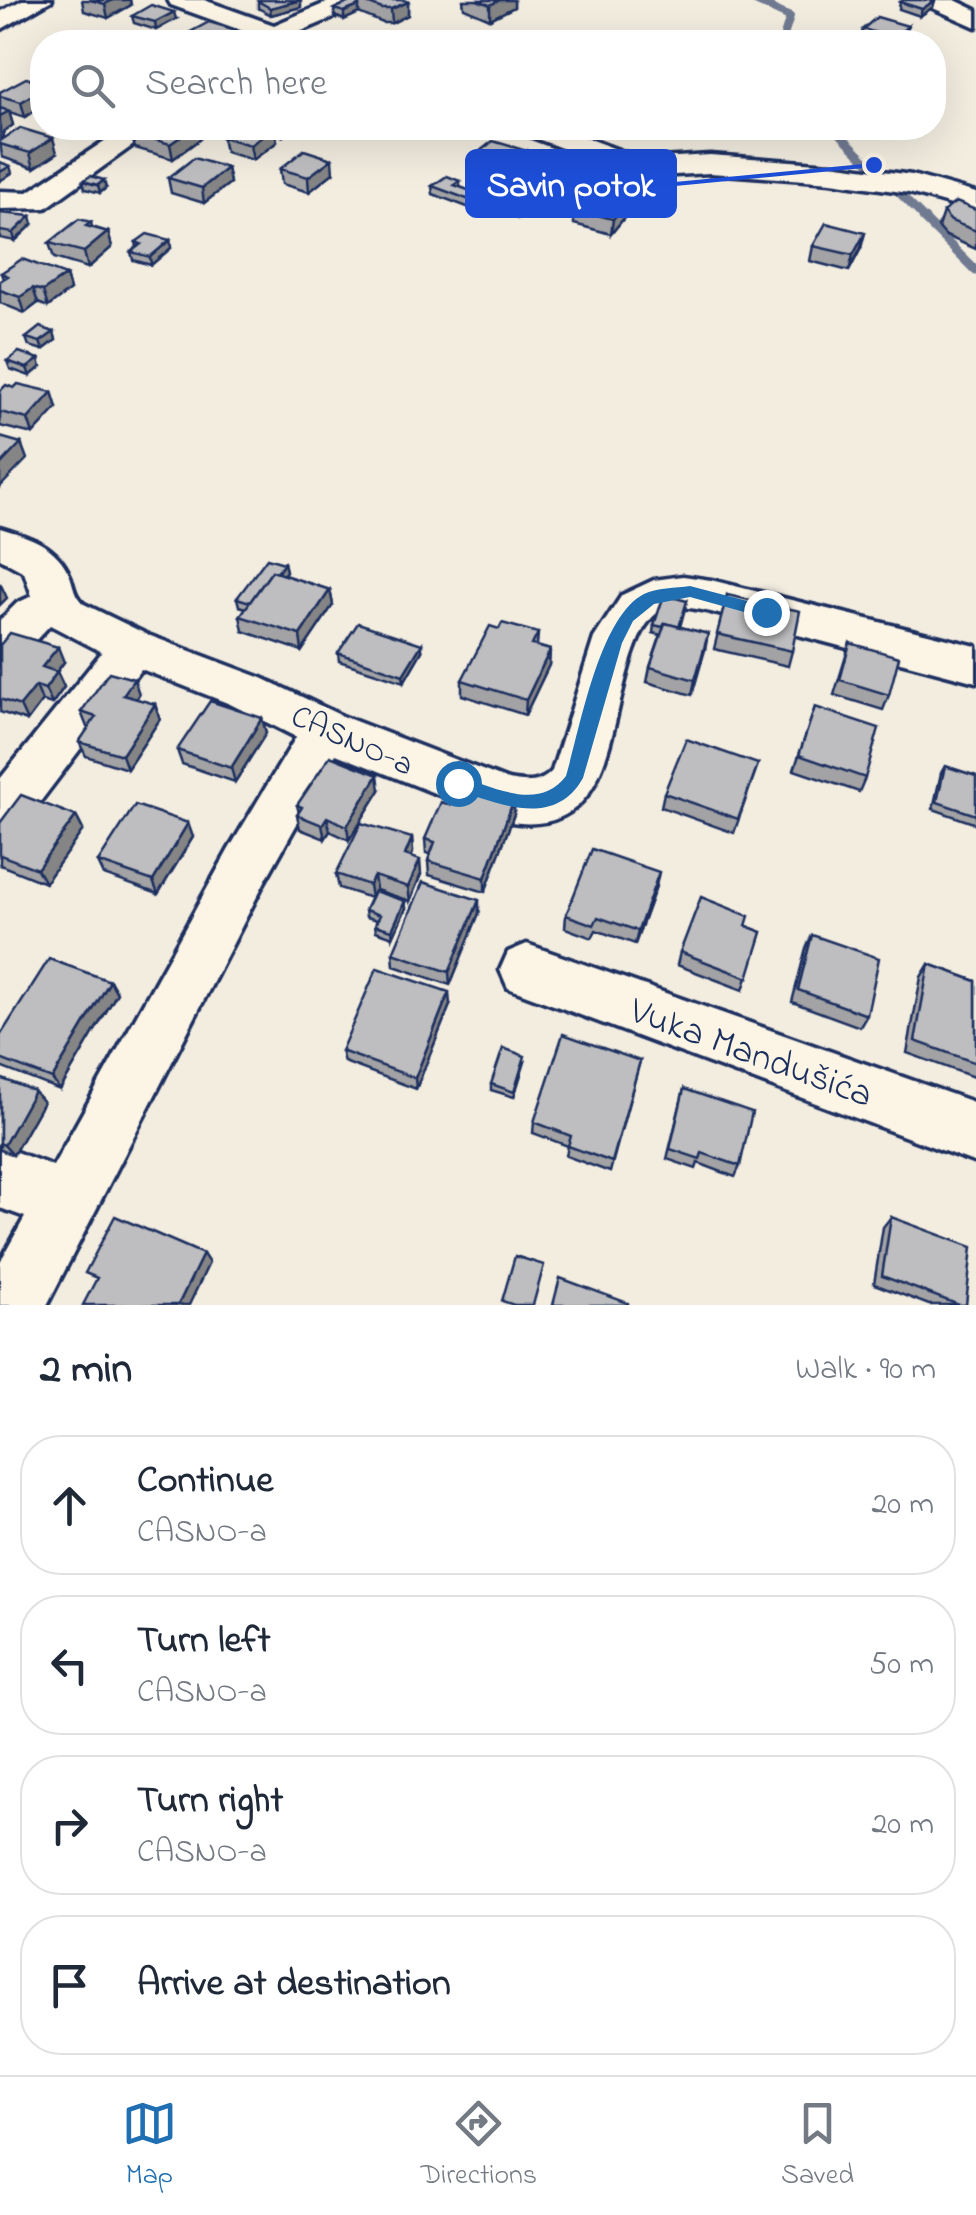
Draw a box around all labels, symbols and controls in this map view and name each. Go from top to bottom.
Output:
search box [30,30,946,140]
text: Search here [145,57,327,113]
icon: search [65,58,120,113]
callout: Savin potok [467,151,675,216]
text: Savin potok [487,162,656,213]
route end [744,590,790,636]
street label: CASNO-a [283,694,420,790]
route start [436,761,482,807]
street label: Vuka Mandušića [620,984,880,1125]
text: 2 min [40,1340,132,1401]
text: Walk · 90 m [795,1347,936,1394]
text: Continue [137,1454,273,1510]
icon: ahead [42,1478,97,1533]
text: 20 m [871,1482,934,1529]
text: CASNO-a [137,1510,267,1557]
text: Turn left [137,1614,270,1670]
icon: left [42,1638,97,1693]
text: 50 m [869,1642,934,1689]
text: CASNO-a [137,1670,267,1717]
text: Turn right [137,1774,283,1830]
icon: right [42,1798,97,1853]
text: 20 m [871,1802,934,1849]
text: CASNO-a [137,1830,267,1877]
text: Arrive at destination [137,1957,451,2013]
icon: arrive [42,1958,97,2013]
tab: Map [122,2096,177,2197]
tab: Directions [421,2096,537,2197]
tab: Saved [781,2096,854,2197]

